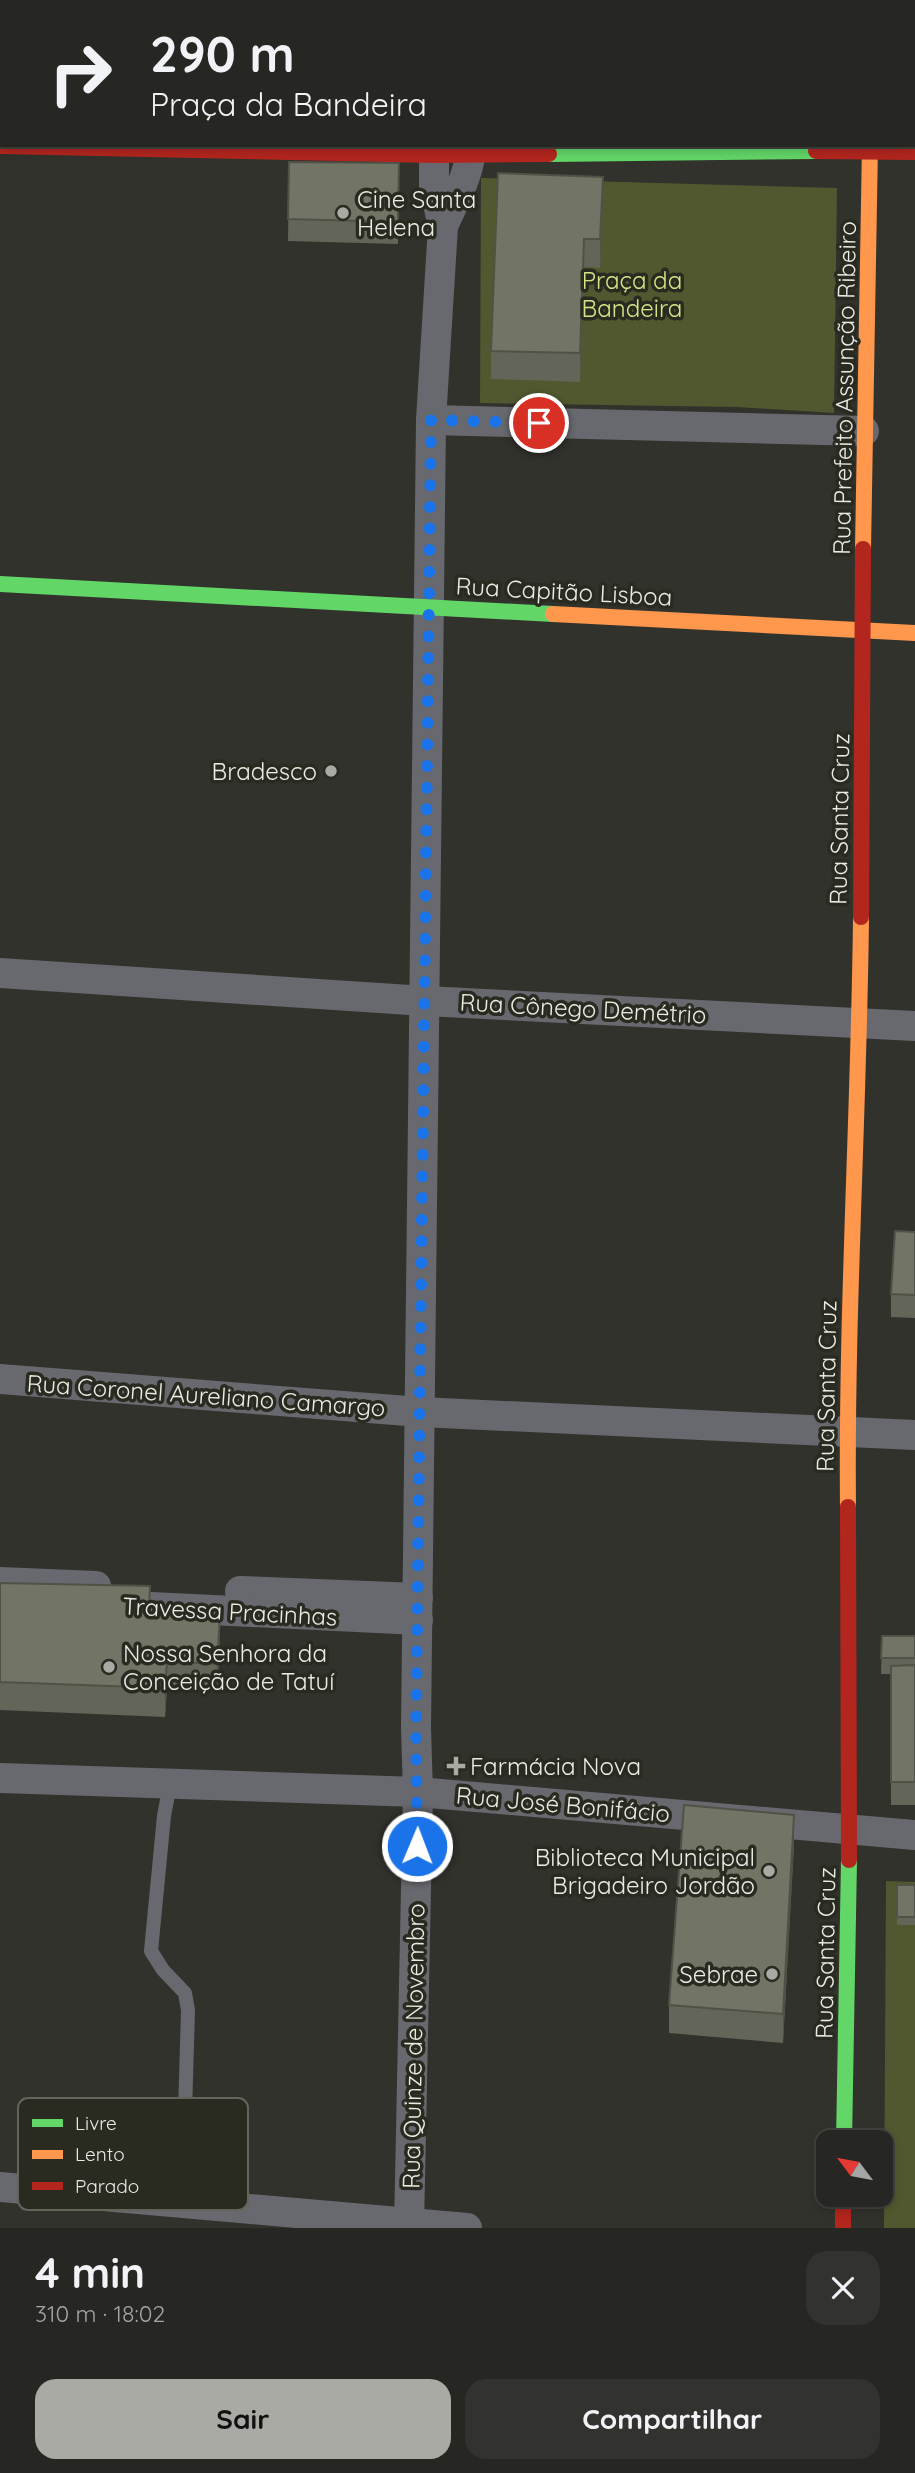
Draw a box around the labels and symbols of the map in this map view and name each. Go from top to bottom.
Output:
place label: Cine Santa Helena [357,184,476,242]
marker: Cine Santa Helena [335,205,351,221]
street label: Rua Prefeito Assunção Ribeiro [826,221,862,555]
park label: Praça da Bandeira [582,265,682,323]
pin [509,393,569,453]
street label: Rua Capitão Lisboa [455,570,673,612]
street label: Rua Santa Cruz [823,733,855,905]
place label: Bradesco [212,756,317,786]
marker: Bradesco [323,763,339,779]
street label: Rua Cônego Demétrio [459,987,707,1029]
street label: Rua Santa Cruz [810,1300,842,1472]
street label: Rua Coronel Aureliano Camargo [26,1368,386,1422]
street label: Travessa Pracinhas [122,1590,338,1632]
place label: Nossa Senhora da Conceição de Tatuí [123,1638,335,1696]
marker: Nossa Senhora da Conceição de Tatuí [101,1659,117,1675]
place label: Farmácia Nova [470,1751,641,1781]
marker: Farmácia Nova [448,1758,464,1774]
street label: Rua José Bonifácio [455,1780,671,1828]
position arrow [380,1809,454,1883]
place label: Biblioteca Municipal Brigadeiro Jordão [535,1842,755,1900]
marker: Biblioteca Municipal Brigadeiro Jordão [761,1863,777,1879]
street label: Rua Santa Cruz [809,1867,841,2039]
street label: Rua Quinze de Novembro [396,1903,430,2189]
place label: Sebrae [679,1959,758,1989]
marker: Sebrae [764,1966,780,1982]
legend [18,2098,248,2210]
text: Livre [75,2111,117,2135]
north arrow [816,2130,892,2207]
text: Lento [75,2142,125,2166]
text: Parado [75,2174,139,2198]

